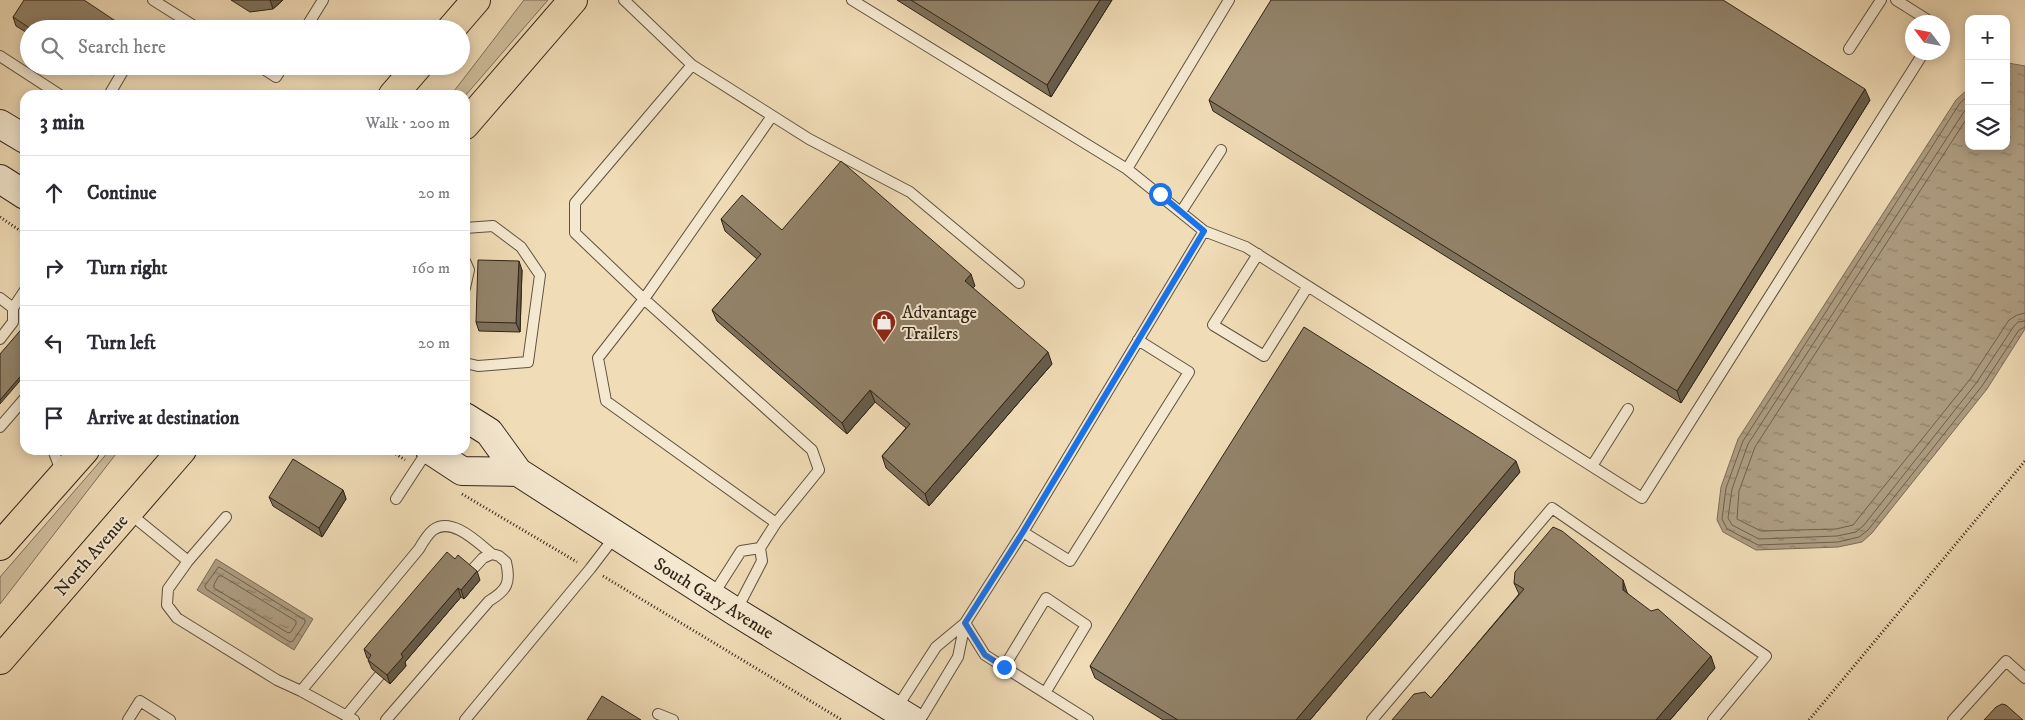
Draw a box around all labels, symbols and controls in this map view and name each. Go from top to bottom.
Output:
north arrow [1905,15,1950,60]
map controls [1965,15,2010,150]
button: + [1965,15,2010,60]
search box [20,20,470,75]
icon: search [38,34,66,62]
text: Search here [78,36,166,59]
button: − [1965,60,2010,105]
button: layers [1965,105,2010,150]
text: 3 min [40,110,85,136]
text: Walk · 200 m [366,113,450,133]
icon: ahead [40,179,68,207]
text: Continue [87,182,157,205]
text: 20 m [418,183,450,203]
route start [1149,183,1172,206]
icon: right [40,254,68,282]
text: Turn right [87,257,167,280]
text: 160 m [412,258,450,278]
place label: Advantage Trailers [902,302,977,345]
shop icon: Advantage Trailers [871,309,897,343]
icon: left [40,329,68,357]
text: Turn left [87,332,156,355]
text: 20 m [418,333,450,353]
icon: arrive [40,404,68,432]
text: Arrive at destination [87,407,239,430]
street label: North Avenue [50,510,133,601]
street label: South Gary Avenue [649,553,777,645]
route end [993,656,1016,679]

